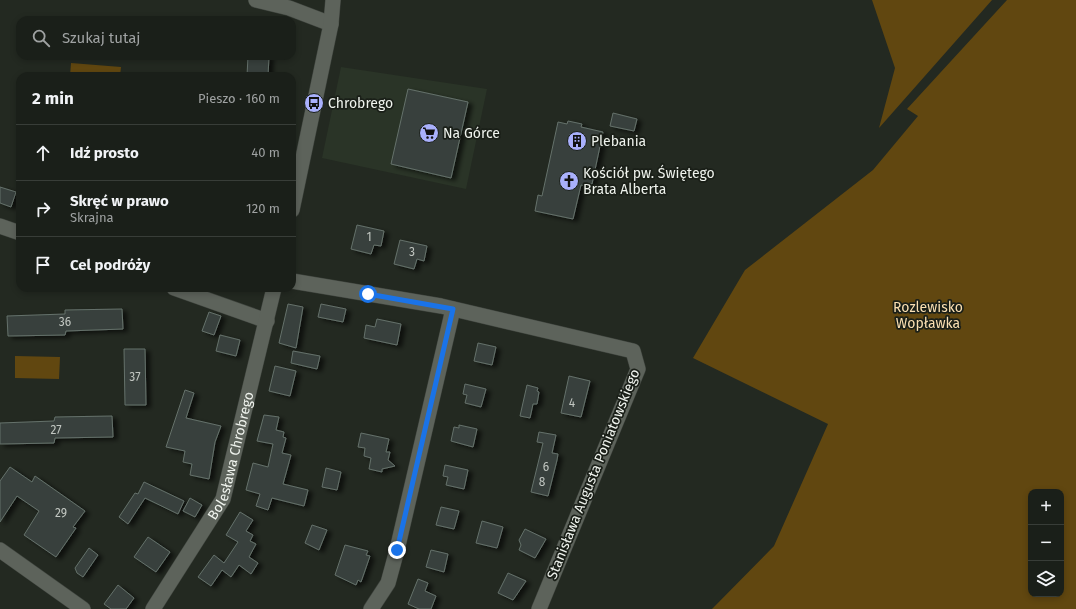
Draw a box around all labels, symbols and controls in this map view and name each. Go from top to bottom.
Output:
search box [16,16,296,60]
icon: search [30,27,52,49]
text: Szukaj tutaj [62,29,140,47]
text: 2 min [32,88,74,109]
text: Pieszo · 160 m [198,91,280,106]
bus stop icon: Chrobrego [303,92,325,114]
place label: Chrobrego [328,95,393,112]
supermarket icon: Na Górce [418,122,440,144]
place label: Na Górce [443,125,500,142]
building icon: Plebania [566,130,588,152]
place label: Plebania [591,133,646,150]
icon: ahead [32,142,54,164]
text: Idź prosto [70,144,139,162]
text: 40 m [251,145,280,160]
place label: Kościół pw. Świętego Brata Alberta [583,164,715,198]
church icon: Kościół pw. Świętego Brata Alberta [558,170,580,192]
text: Skręć w prawo [70,192,169,210]
icon: right [32,198,54,220]
text: 120 m [246,201,280,216]
text: Skrajna [70,210,114,225]
house number: 1 [366,230,372,244]
house number: 3 [409,245,415,259]
icon: arrive [32,254,54,276]
text: Cel podróży [70,256,150,274]
route start [359,285,377,303]
park label: Rozlewisko Wopławka [893,299,963,332]
house number: 36 [59,315,71,329]
street label: Stanisława Augusta Poniatowskiego [543,367,644,582]
house number: 37 [129,370,141,384]
street label: Bolesława Chrobrego [204,390,258,523]
house number: 4 [569,396,576,410]
house number: 27 [50,423,62,437]
house number: 6 [543,460,549,474]
house number: 8 [539,475,546,489]
map controls [1028,489,1064,597]
button: + [1028,489,1064,525]
house number: 29 [55,506,67,520]
button: − [1028,525,1064,561]
route end [388,541,406,559]
button: layers [1028,561,1064,597]

